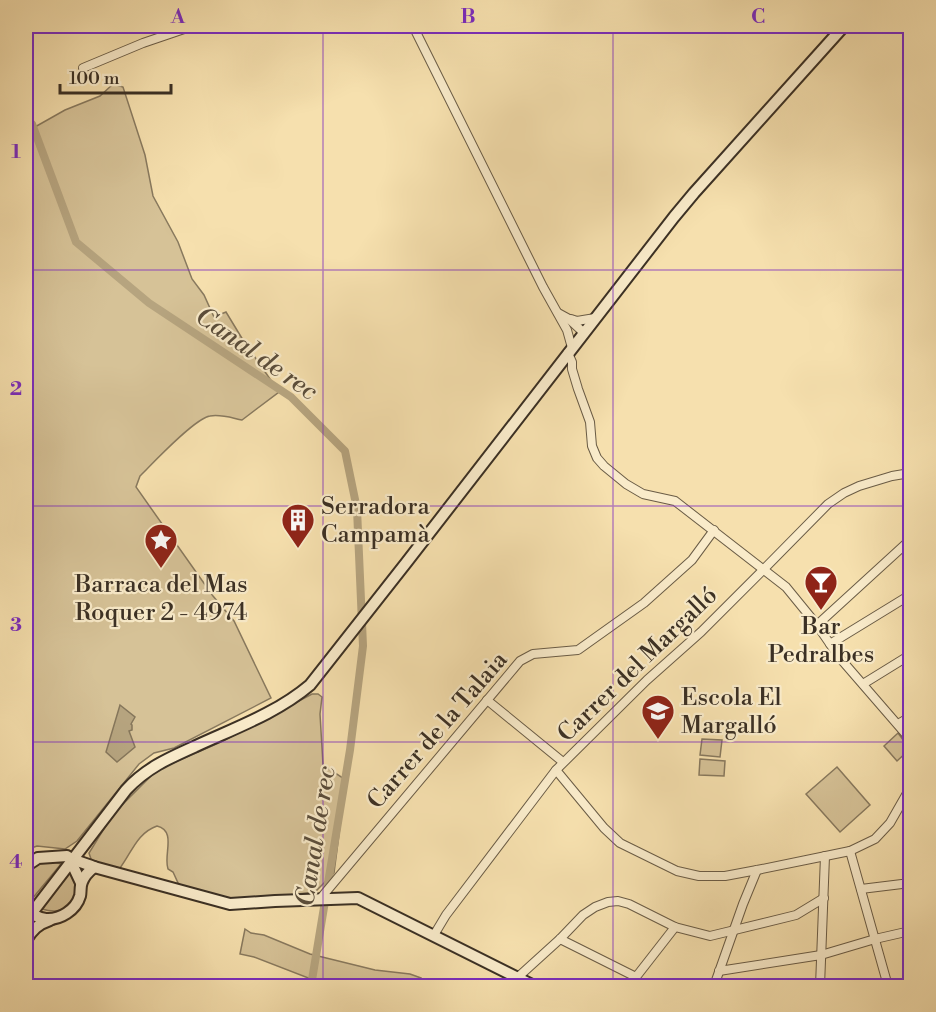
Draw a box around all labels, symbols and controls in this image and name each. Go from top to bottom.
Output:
text: A [170,5,186,30]
text: B [460,5,476,30]
text: C [751,5,765,30]
scale bar [60,57,171,95]
text: 100 m [69,67,120,90]
text: 1 [11,140,21,165]
water label: Canal de rec [189,300,324,408]
text: 2 [10,377,22,402]
place label: Serradora Campamà [321,492,431,550]
building icon: Serradora Campamà [280,502,316,549]
place icon: Barraca del Mas Roquer 2 - 4974 [143,522,179,569]
bar icon: Bar Pedralbes [803,564,839,611]
place label: Barraca del Mas Roquer 2 - 4974 [73,570,248,628]
street label: Carrer del Margalló [551,581,724,749]
place label: Bar Pedralbes [768,612,874,670]
text: 3 [10,613,22,638]
street label: Carrer de la Talaia [361,645,515,816]
place label: Escola El Margalló [681,683,782,741]
school or university icon: Escola El Margalló [640,693,676,740]
water label: Canal de rec [289,764,343,909]
text: 4 [9,850,23,875]

